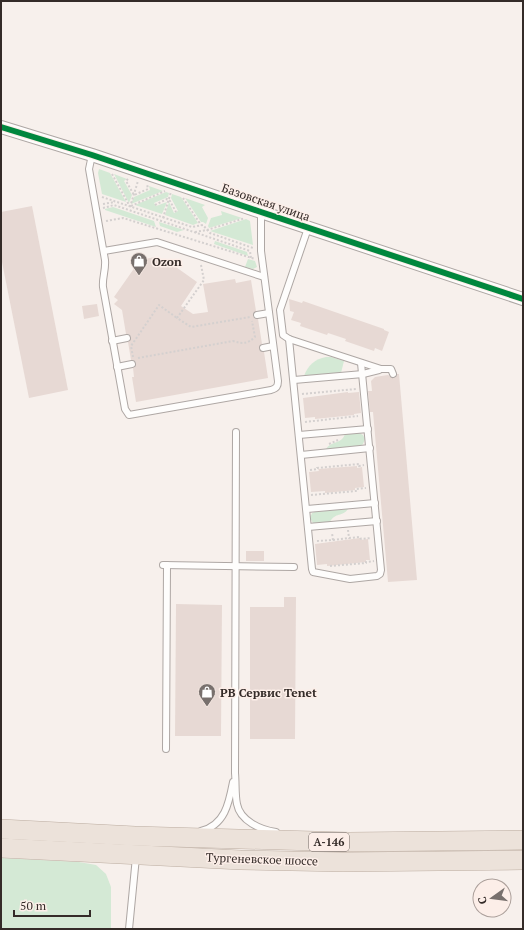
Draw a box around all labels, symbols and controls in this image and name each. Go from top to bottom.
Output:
street label: Базовская улица [220,180,312,224]
shop icon: Ozon [129,251,149,276]
place label: Ozon [152,254,182,269]
shop icon: PB Сервис Tenet [197,682,217,707]
place label: PB Сервис Tenet [220,685,317,700]
road number: А-146 [309,833,349,851]
street label: Тургеневское шоссе [206,850,318,868]
north arrow [472,878,512,918]
scale bar [14,892,90,918]
text: С [475,895,490,906]
text: 50 m [20,898,47,913]

